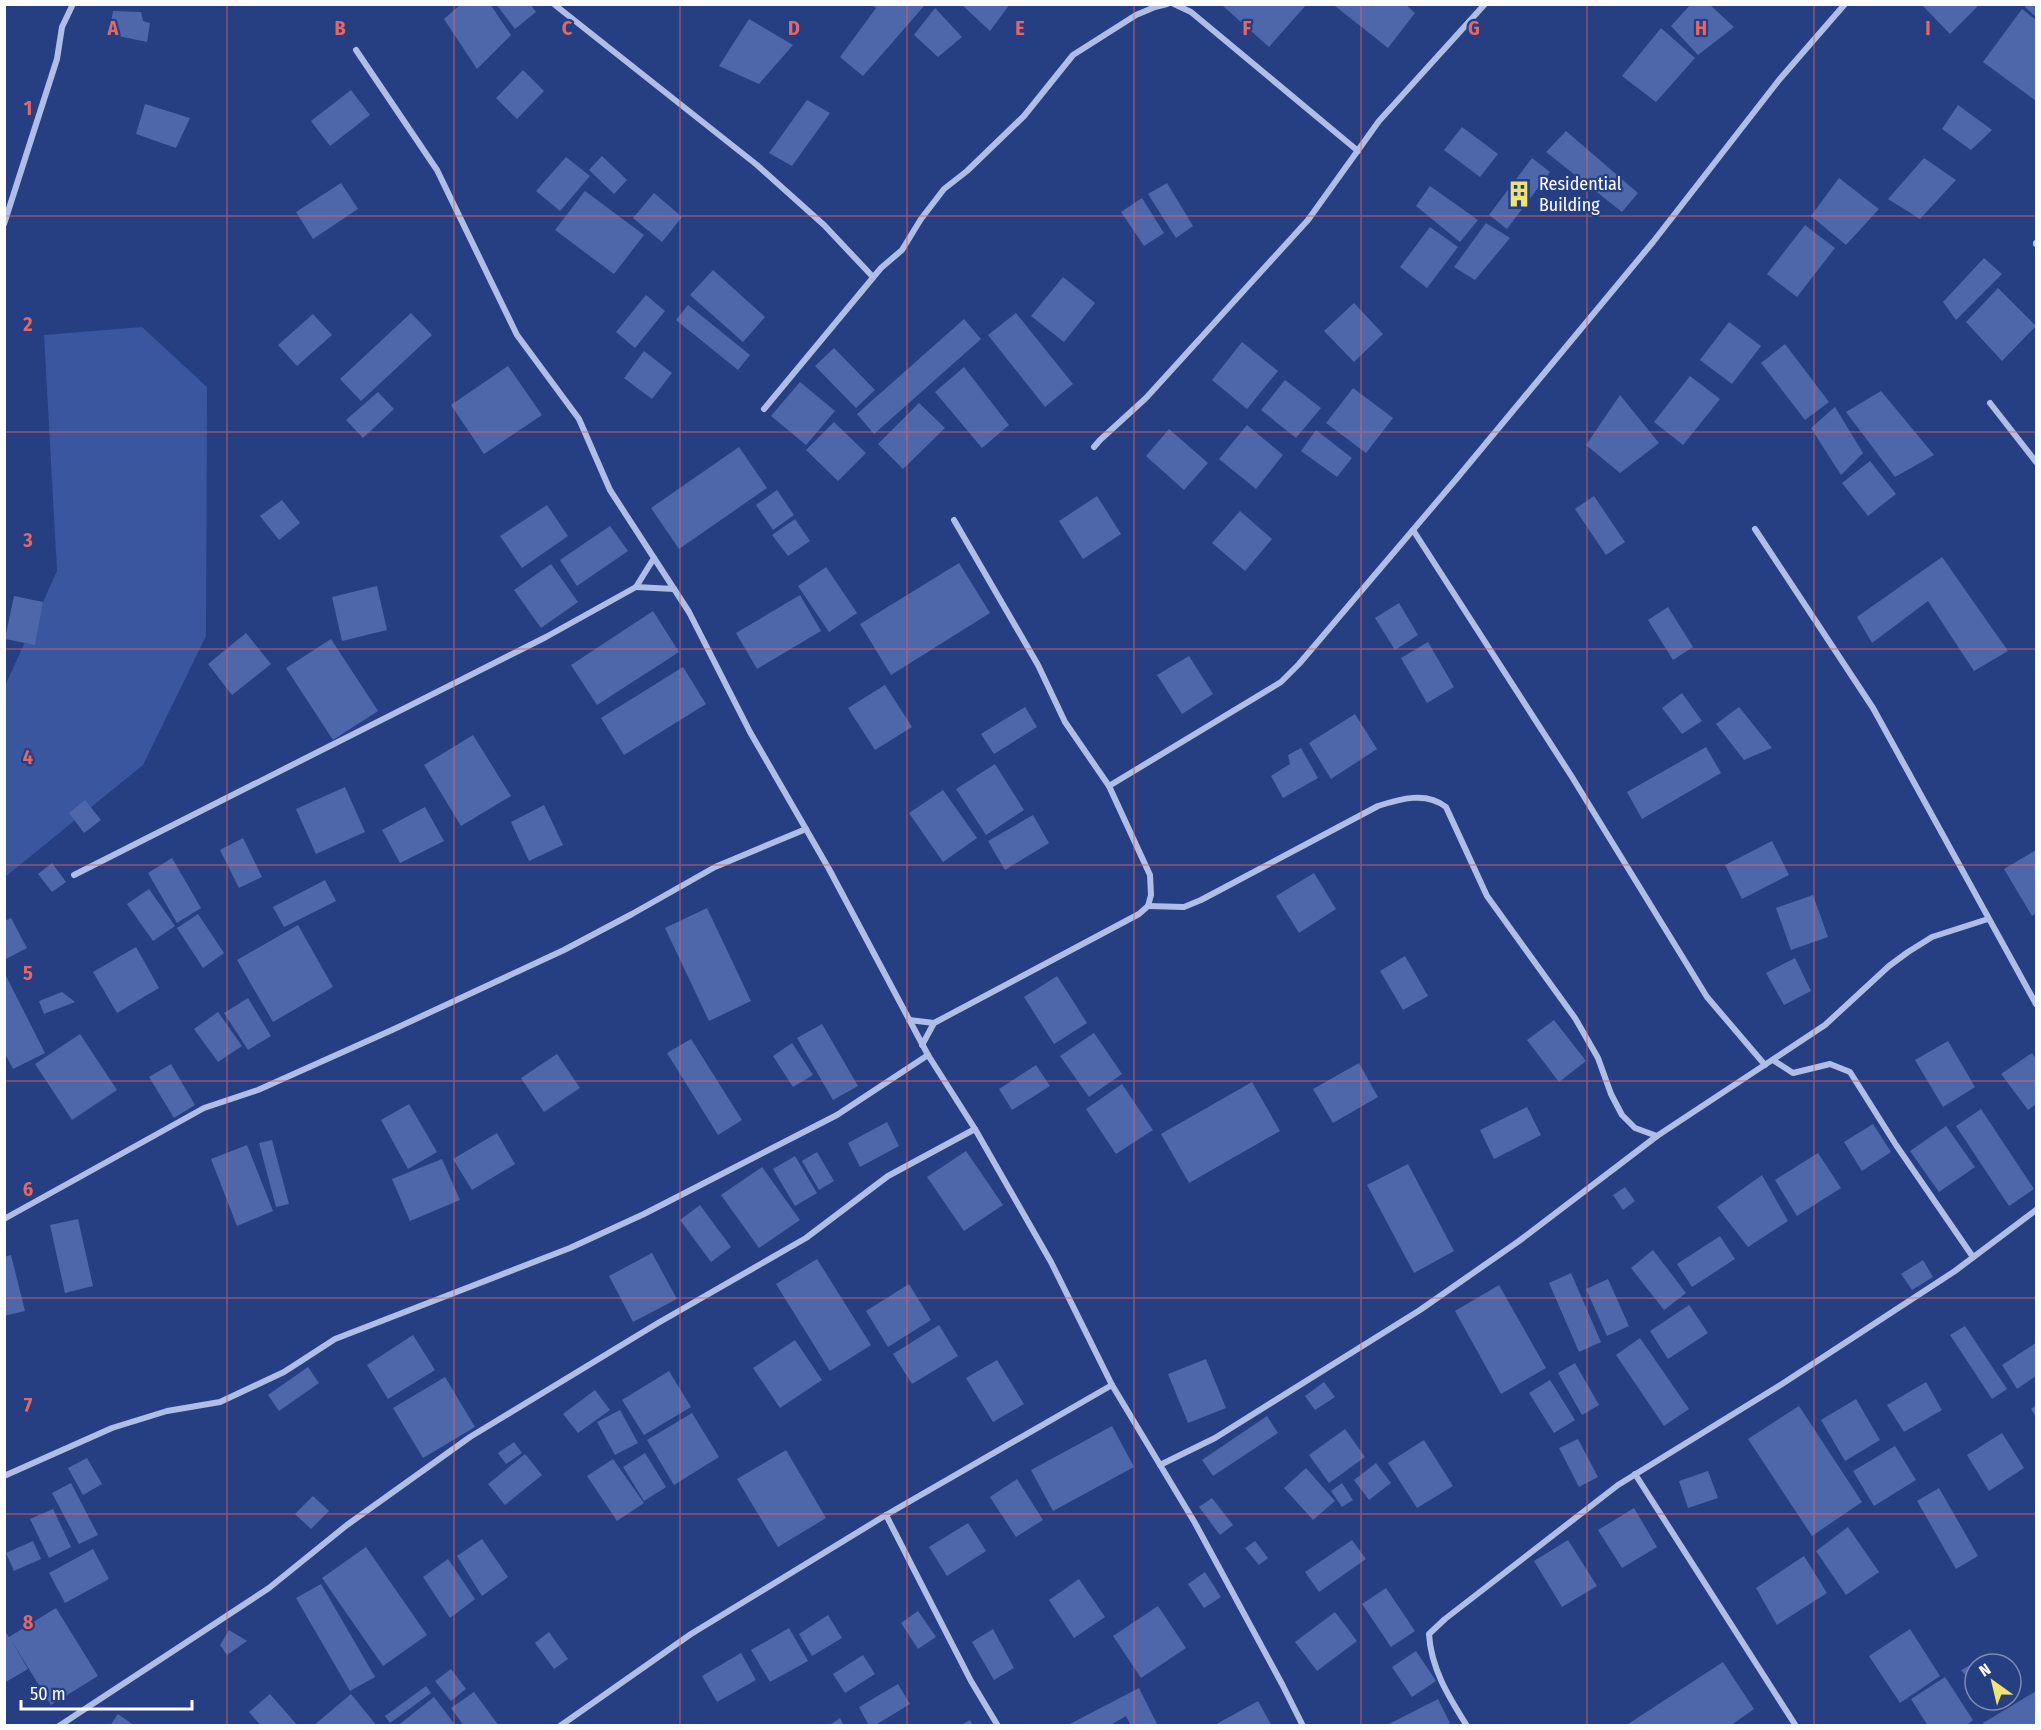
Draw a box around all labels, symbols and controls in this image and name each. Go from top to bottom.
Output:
text: A [107,16,120,40]
text: B [334,16,346,40]
text: C [562,16,573,40]
text: D [788,16,800,40]
text: E [1015,16,1025,40]
text: F [1243,16,1252,40]
text: G [1468,16,1480,40]
text: H [1695,16,1707,40]
text: I [1925,16,1931,40]
text: 1 [24,96,32,120]
place label: Residential Building [1539,173,1622,216]
building icon: Residential Building [1504,179,1534,209]
text: 2 [22,312,33,336]
text: 3 [22,528,33,552]
text: 4 [23,745,33,769]
text: 5 [23,961,33,985]
text: 6 [23,1177,33,1201]
text: 7 [24,1393,33,1417]
text: 8 [23,1610,34,1634]
north arrow [1963,1652,2023,1712]
text: N [1976,1659,1994,1681]
scale bar [21,1673,192,1711]
text: 50 m [30,1683,66,1705]

